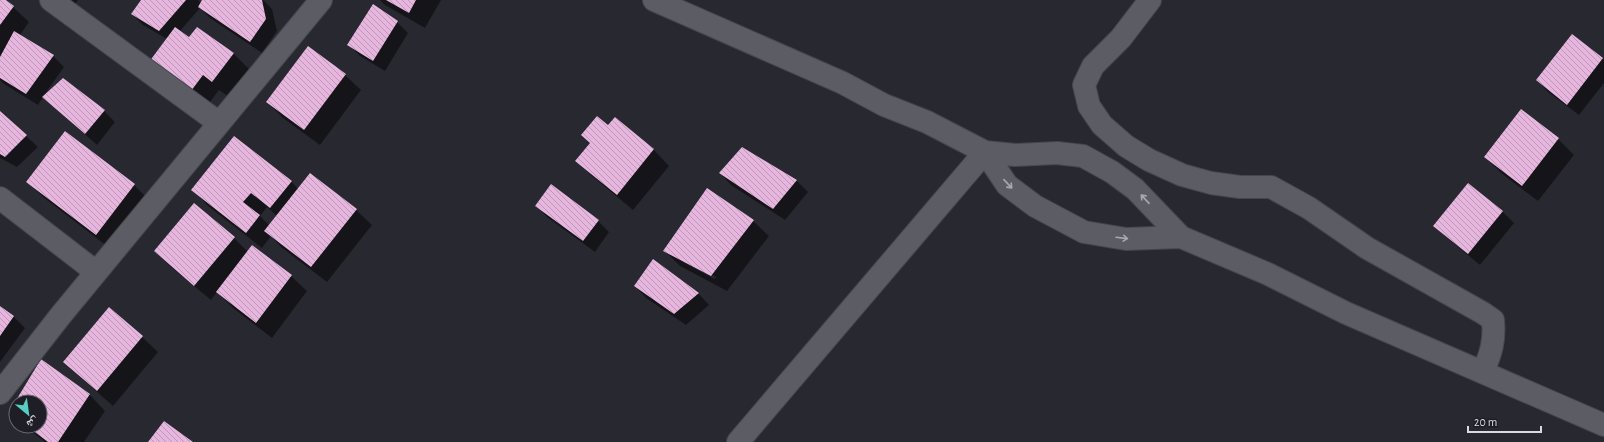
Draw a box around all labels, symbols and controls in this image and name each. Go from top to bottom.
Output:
one-way arrow [1003,179,1012,189]
one-way arrow [1140,194,1149,204]
one-way arrow [1115,234,1128,242]
north arrow [8,394,48,434]
scale bar [1468,408,1541,434]
text: ش [24,413,40,430]
text: 20 m [1474,416,1497,428]

